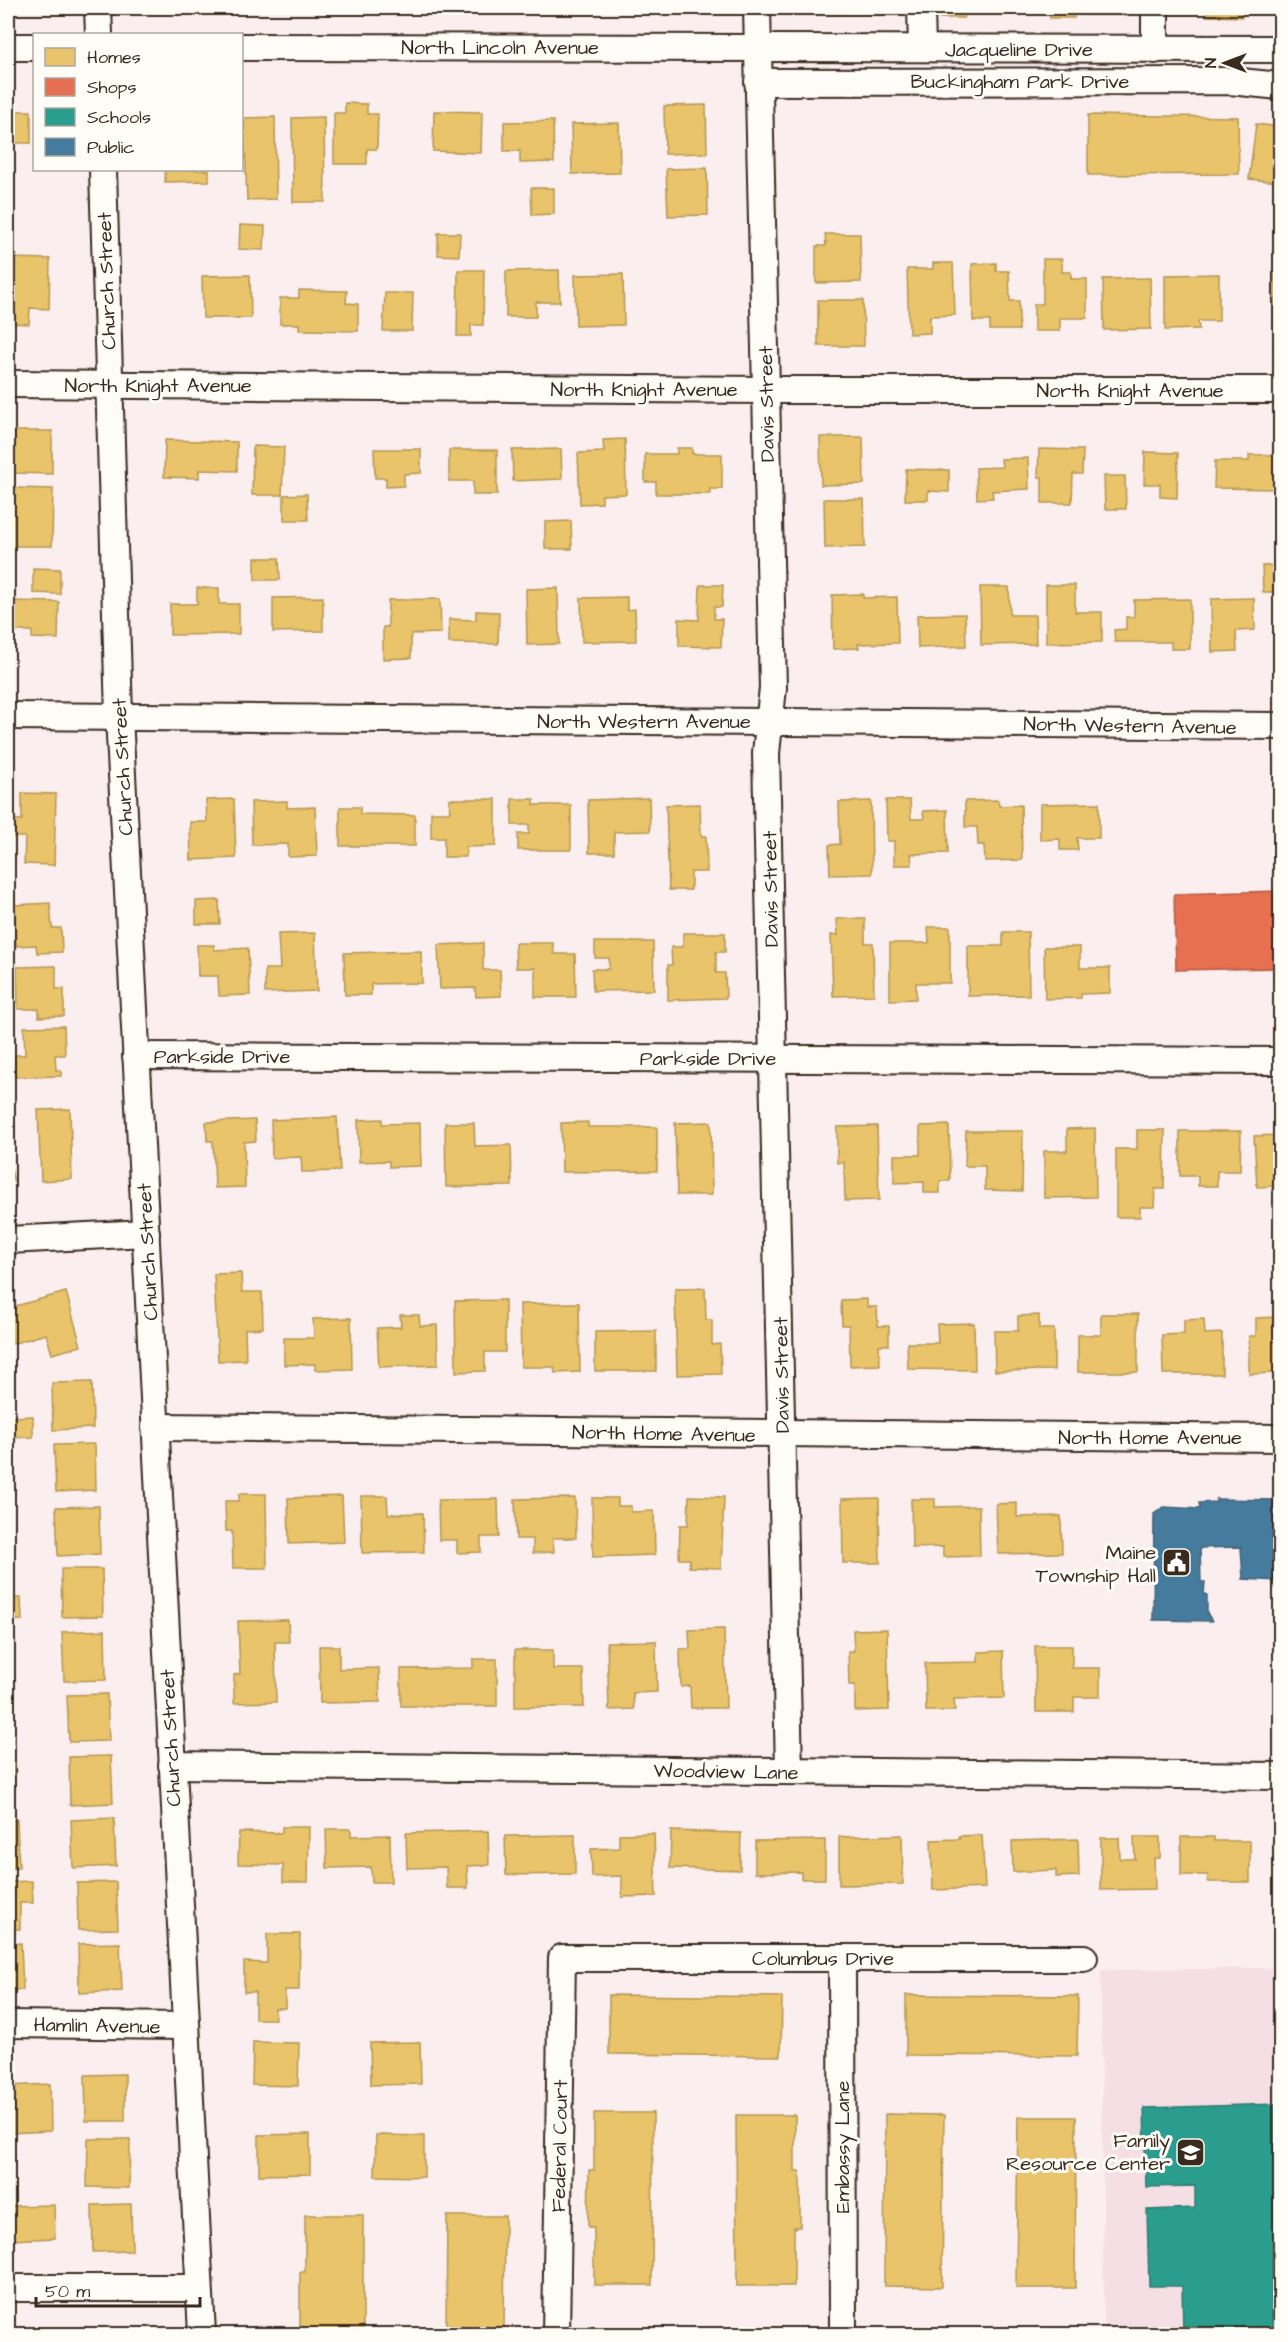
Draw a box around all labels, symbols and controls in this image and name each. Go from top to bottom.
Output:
legend [33,33,243,171]
north arrow [1195,33,1255,93]
street label: North Lincoln Avenue [401,34,599,62]
street label: Jacqueline Drive [945,36,1093,64]
text: Homes [87,45,141,70]
text: N [1200,58,1222,68]
street label: Buckingham Park Drive [911,68,1130,97]
text: Shops [87,75,137,100]
text: Schools [87,105,151,130]
text: Public [87,135,135,160]
street label: Church Street [91,212,123,350]
street label: Davis Street [752,346,782,462]
street label: North Knight Avenue [64,372,252,401]
street label: North Knight Avenue [550,376,738,405]
street label: North Knight Avenue [1036,377,1224,406]
street label: Church Street [105,698,141,836]
street label: North Western Avenue [537,708,751,736]
street label: North Western Avenue [1023,710,1237,742]
street label: Davis Street [756,831,786,947]
street label: Parkside Drive [154,1043,290,1071]
street label: Parkside Drive [640,1045,776,1073]
street label: Church Street [130,1183,166,1321]
street label: Davis Street [767,1317,797,1433]
street label: North Home Avenue [572,1418,756,1450]
street label: North Home Avenue [1058,1424,1242,1452]
place label: Maine Township Hall [1035,1539,1156,1590]
public building icon: Maine Township Hall [1161,1547,1193,1579]
street label: Church Street [153,1669,189,1807]
street label: Woodview Lane [653,1757,799,1787]
street label: Columbus Drive [752,1945,894,1973]
street label: Hamlin Avenue [33,2011,161,2041]
street label: Federal Court [545,2079,575,2213]
street label: Embassy Lane [829,2080,858,2213]
place label: Family Resource Center [1006,2127,1170,2178]
school or university icon: Family Resource Center [1175,2136,1207,2168]
scale bar [36,2270,200,2308]
text: 50 m [45,2279,90,2304]

